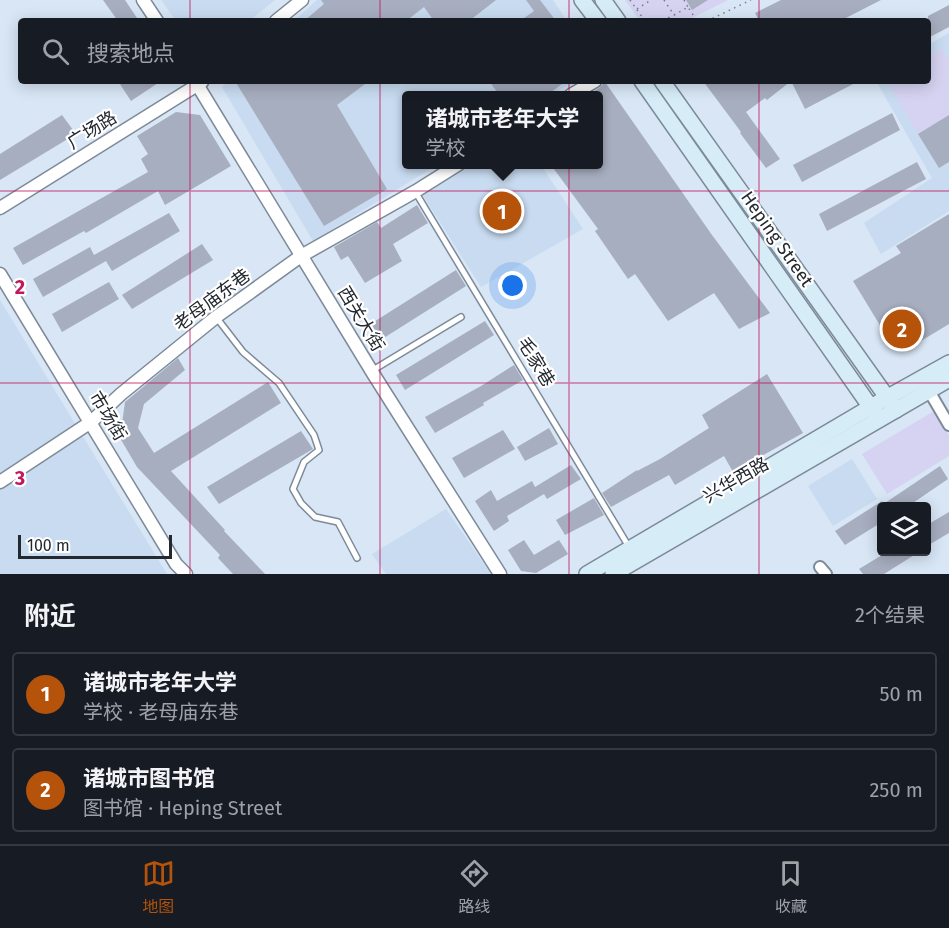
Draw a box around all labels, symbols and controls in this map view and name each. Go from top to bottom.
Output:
search box [18,18,931,84]
icon: search [39,35,72,68]
text: 搜索地点 [87,40,175,67]
popup [402,91,603,169]
text: 诸城市老年大学 [425,105,580,132]
street label: 广场路 [63,106,121,154]
text: 学校 [425,136,465,160]
street label: Heping Street [736,187,818,291]
pin: 1 [482,188,522,234]
street label: 老母庙东巷 [169,264,255,336]
your location [498,271,527,300]
text: 2 [15,275,25,299]
street label: 西关大街 [333,282,389,356]
pin: 2 [882,306,922,352]
street label: 毛家巷 [513,333,559,391]
street label: 市场街 [85,387,131,445]
street label: 兴华西路 [699,452,773,508]
text: 3 [14,466,25,490]
map controls [877,502,931,556]
button: layers [877,502,931,556]
scale bar [18,532,172,560]
text: 100 m [27,536,70,555]
text: 附近 [24,601,76,632]
text: 2个结果 [855,603,925,627]
text: 诸城市老年大学 [83,669,237,696]
text: 1 [41,682,50,706]
text: 50 m [879,682,923,706]
text: 学校 · 老母庙东巷 [83,700,238,724]
text: 诸城市图书馆 [83,765,215,792]
text: 2 [40,778,51,802]
text: 250 m [869,778,923,802]
text: 图书馆 · Heping Street [83,796,282,820]
tab: 地图 [142,857,175,917]
tab: 路线 [458,857,491,917]
tab: 收藏 [774,857,807,917]

